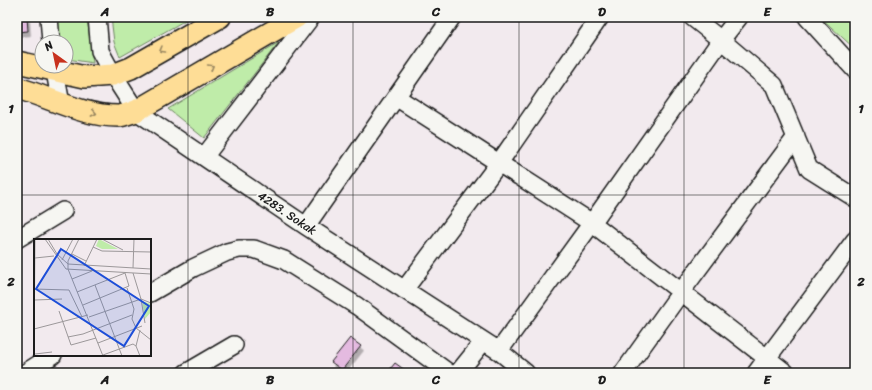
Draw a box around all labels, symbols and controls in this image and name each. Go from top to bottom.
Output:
text: A [100,0,109,23]
text: B [266,0,275,23]
text: C [431,0,441,23]
text: D [598,0,606,23]
text: E [763,0,772,23]
north arrow [34,34,74,74]
text: N [40,36,58,57]
one-way arrow [159,46,166,53]
one-way arrow [207,65,214,72]
text: 1 [8,97,14,120]
text: 1 [858,97,864,120]
one-way arrow [91,109,97,117]
street label: 4283. Sokak [253,185,322,241]
inset map [34,239,151,356]
text: 2 [6,270,15,293]
text: 2 [856,270,865,293]
text: A [100,368,109,390]
text: B [266,368,275,390]
text: C [431,368,441,390]
text: D [598,368,606,390]
text: E [763,368,772,390]

